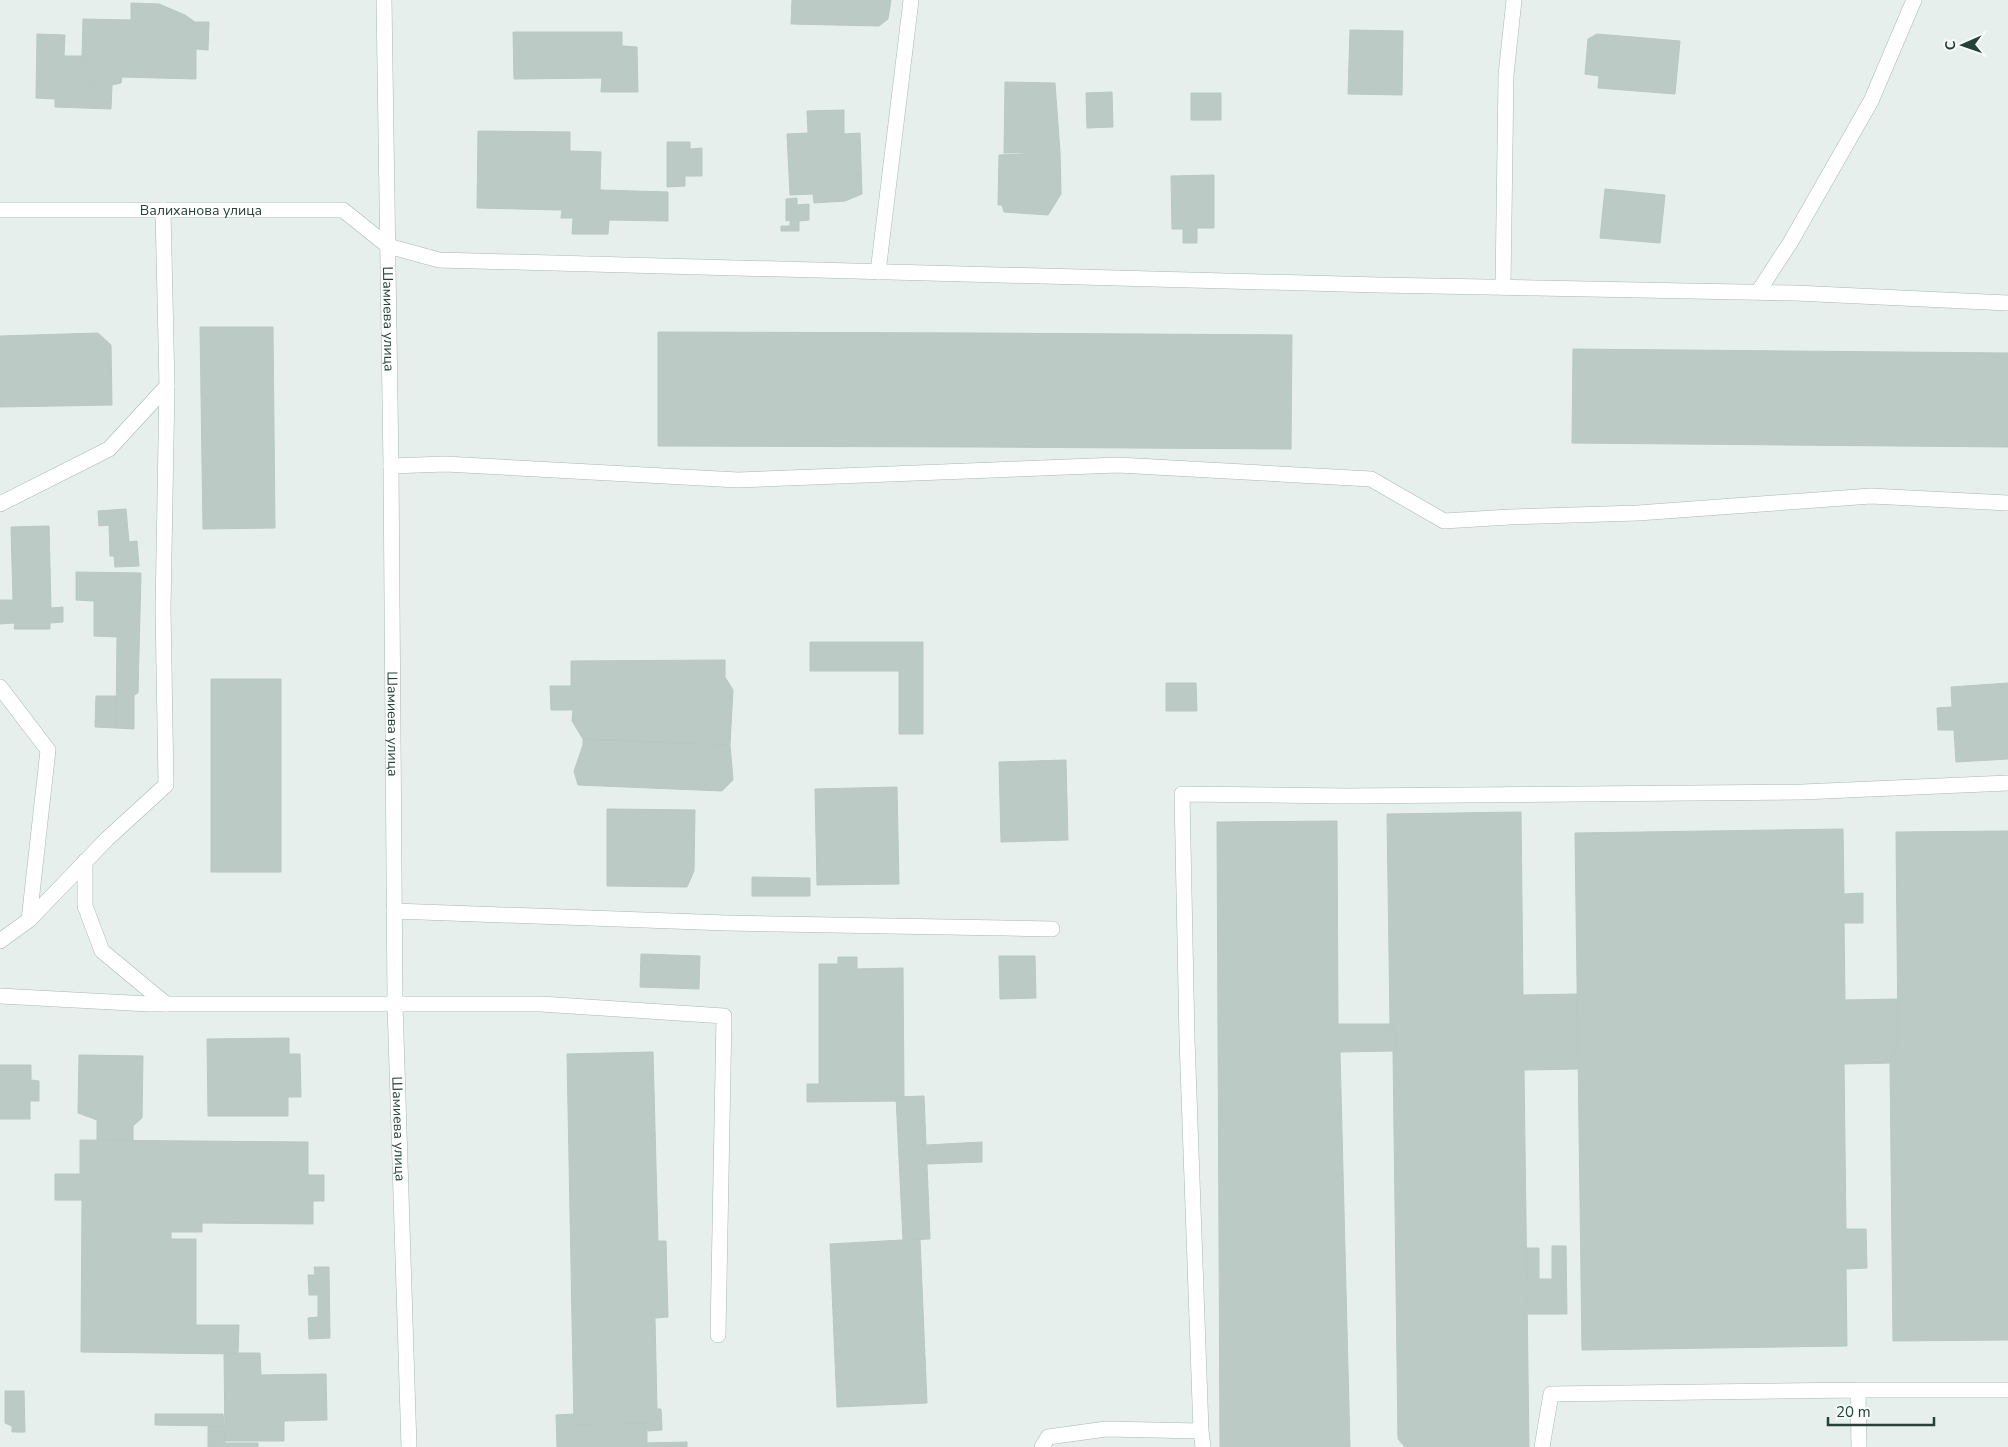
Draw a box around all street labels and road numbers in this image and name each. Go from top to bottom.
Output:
street label: Валиханова улица [140,201,262,220]
street label: Шамиева улица [378,266,399,372]
street label: Шамиева улица [383,671,402,777]
street label: Шамиева улица [387,1076,410,1182]

